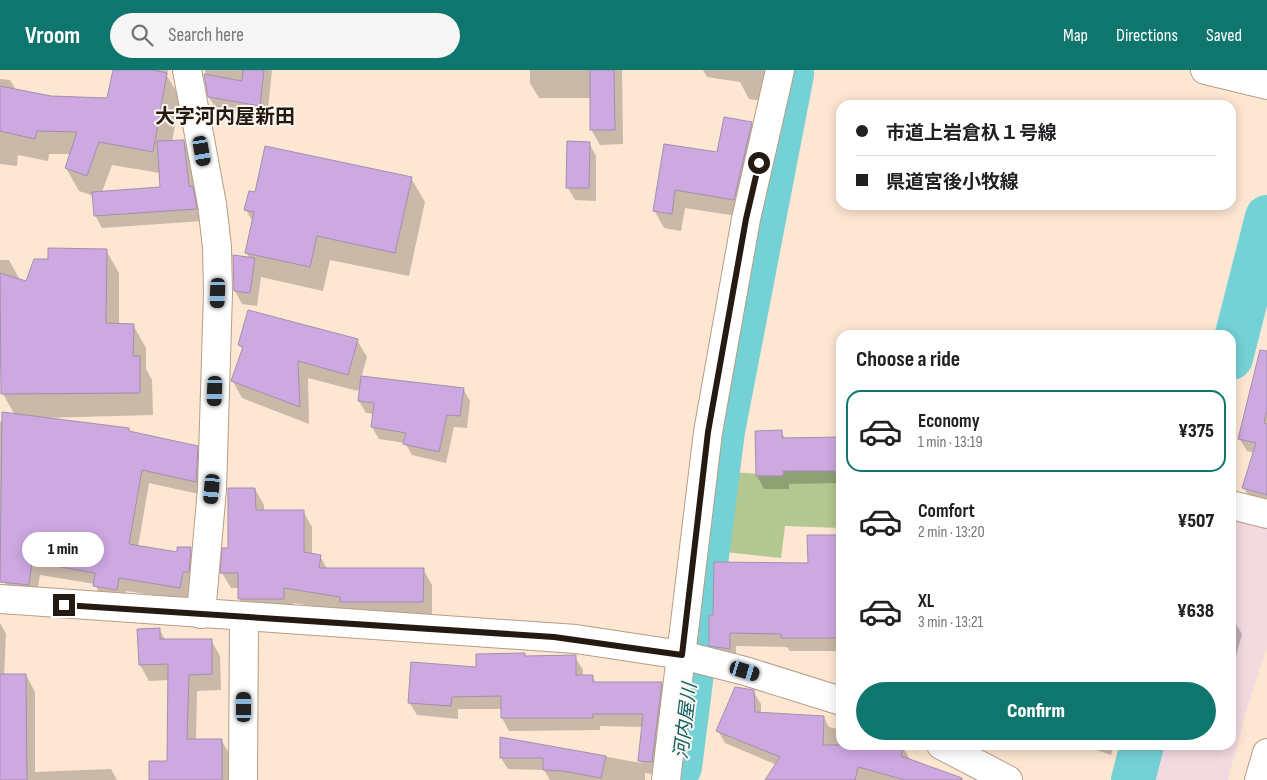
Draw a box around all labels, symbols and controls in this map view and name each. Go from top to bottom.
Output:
search box [110,13,460,58]
text: Vroom [25,21,80,50]
icon: search [128,21,156,49]
text: Search here [168,24,244,47]
text: Map [1063,25,1088,46]
text: Directions [1116,25,1178,46]
text: Saved [1206,25,1242,46]
district label: 大字河内屋新田 [155,105,295,129]
text: 市道上岩倉杁１号線 [886,122,1057,145]
car [192,135,211,167]
route start [748,152,770,174]
text: 県道宮後小牧線 [886,171,1019,194]
car [209,278,226,308]
text: Choose a ride [856,346,960,373]
car [206,376,223,406]
icon: car [858,409,903,454]
text: Economy [918,410,980,433]
text: ¥375 [1178,420,1214,443]
text: 1 min · 13:19 [918,433,983,452]
car [203,473,220,505]
icon: car [858,499,903,544]
text: Comfort [918,500,975,523]
text: ¥507 [1178,510,1214,533]
text: 2 min · 13:20 [918,523,985,542]
callout: 1 min [23,532,105,568]
text: 1 min [48,540,78,559]
icon: car [858,589,903,634]
text: XL [918,590,934,613]
route end [53,594,75,616]
text: ¥638 [1177,600,1214,623]
text: 3 min · 13:21 [918,613,983,632]
car [728,659,761,683]
water label: 河内屋川 [670,680,702,760]
button: Confirm [856,682,1216,740]
car [236,692,251,722]

